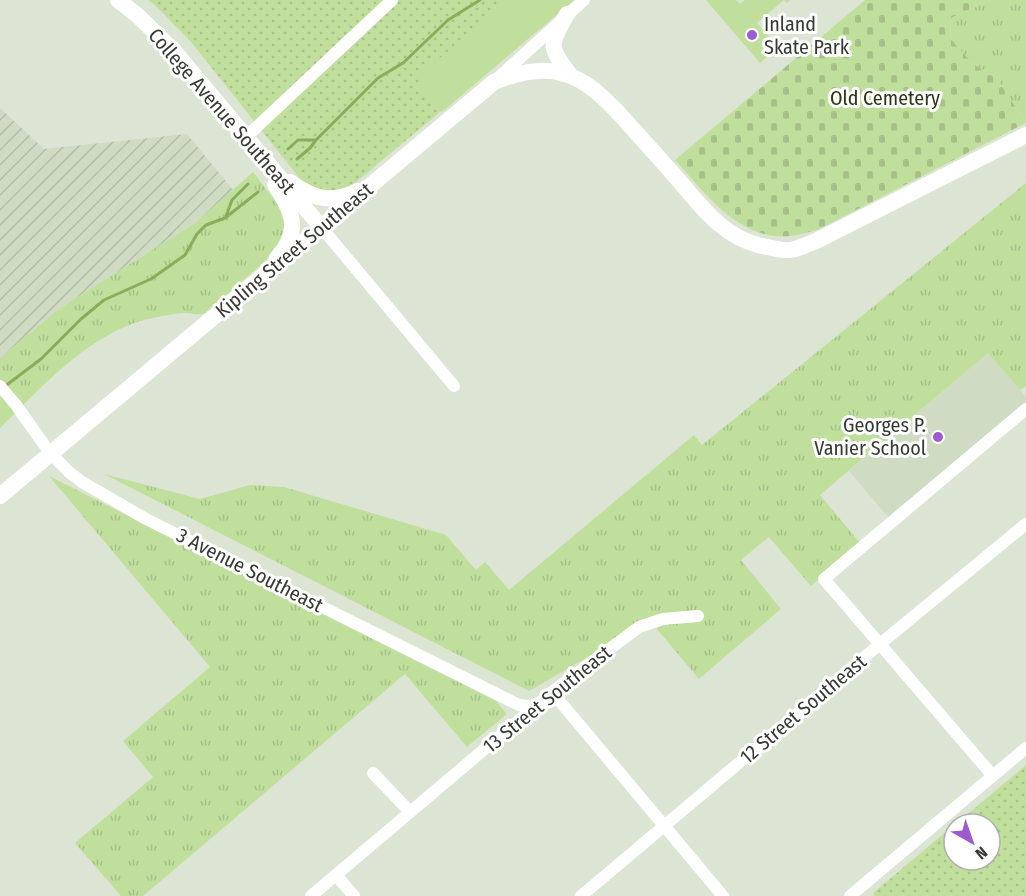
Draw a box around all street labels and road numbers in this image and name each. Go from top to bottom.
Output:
street label: College Avenue Southeast [144,23,301,199]
street label: Kipling Street Southeast [211,177,378,323]
street label: 3 Avenue Southeast [173,523,328,617]
street label: 13 Street Southeast [478,640,616,758]
street label: 12 Street Southeast [735,649,871,769]

